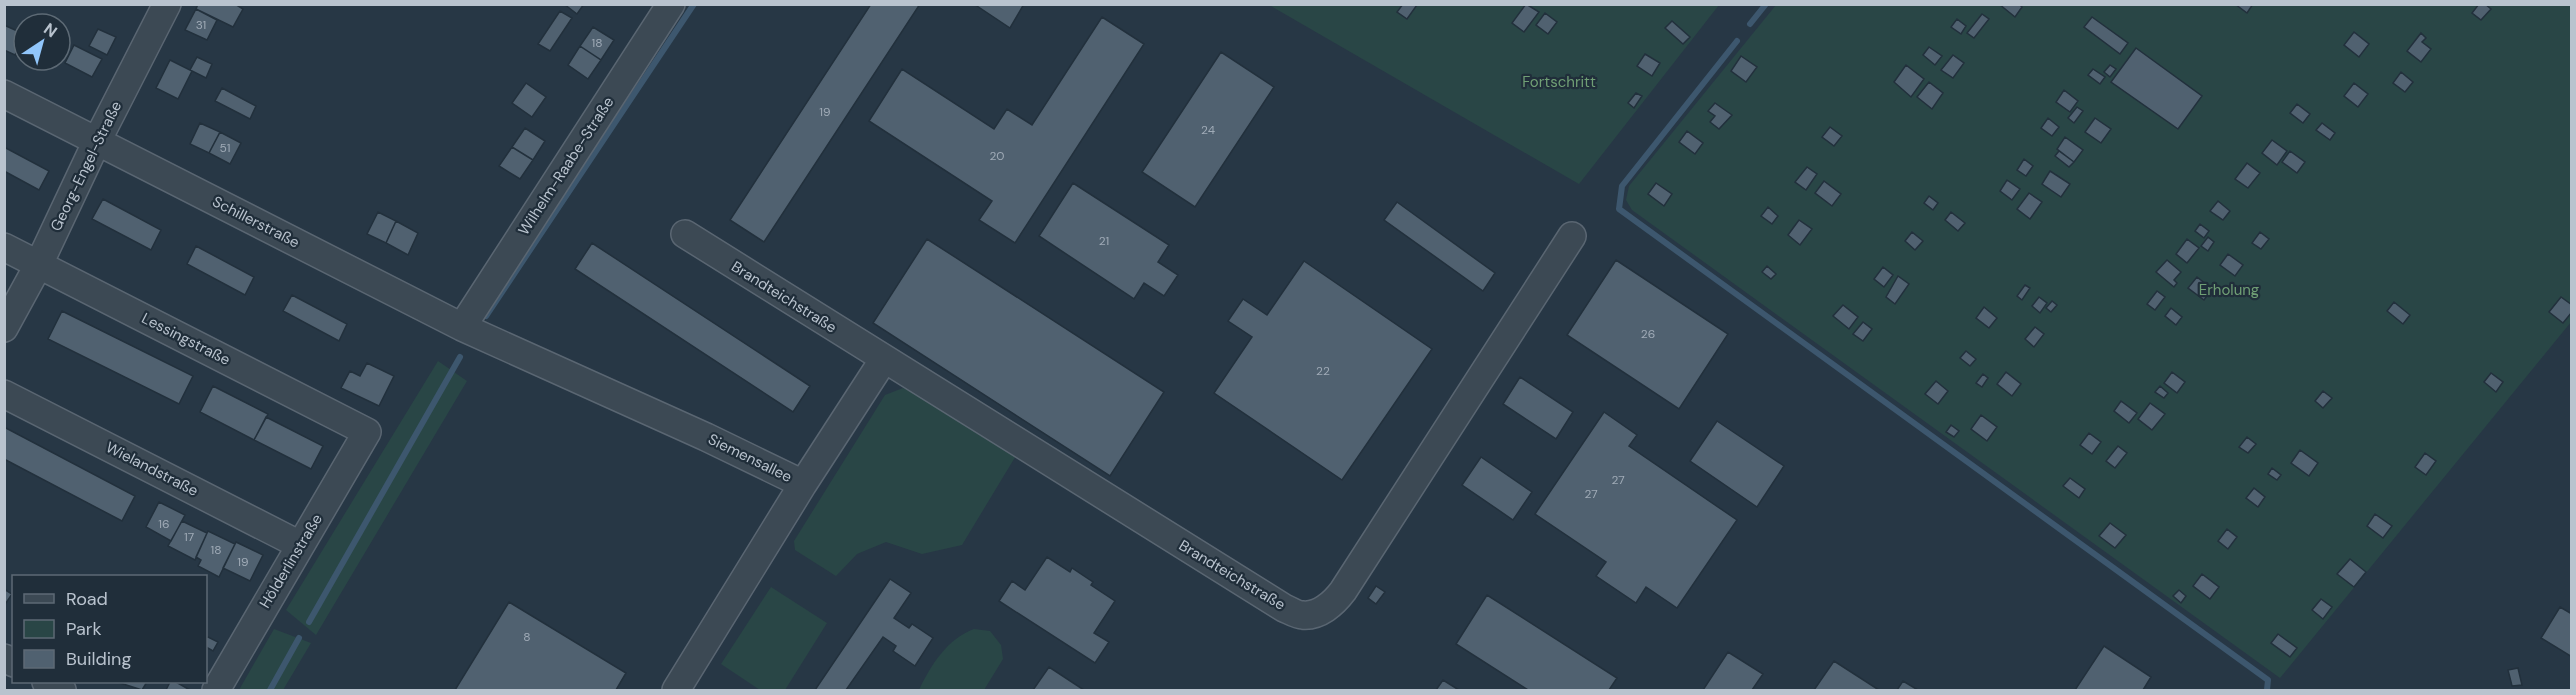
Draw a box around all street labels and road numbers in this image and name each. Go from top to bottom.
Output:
street label: Wilhelm-Raabe-Straße [514,93,618,239]
street label: Georg-Engel-Straße [46,98,126,234]
street label: Schillerstraße [209,191,303,253]
street label: Brandteichstraße [727,257,841,337]
street label: Lessingstraße [138,308,234,370]
street label: Siemensallee [705,429,795,487]
street label: Wielandstraße [102,437,202,501]
street label: Hölderlinstraße [255,510,327,612]
street label: Brandteichstraße [1175,535,1289,615]

